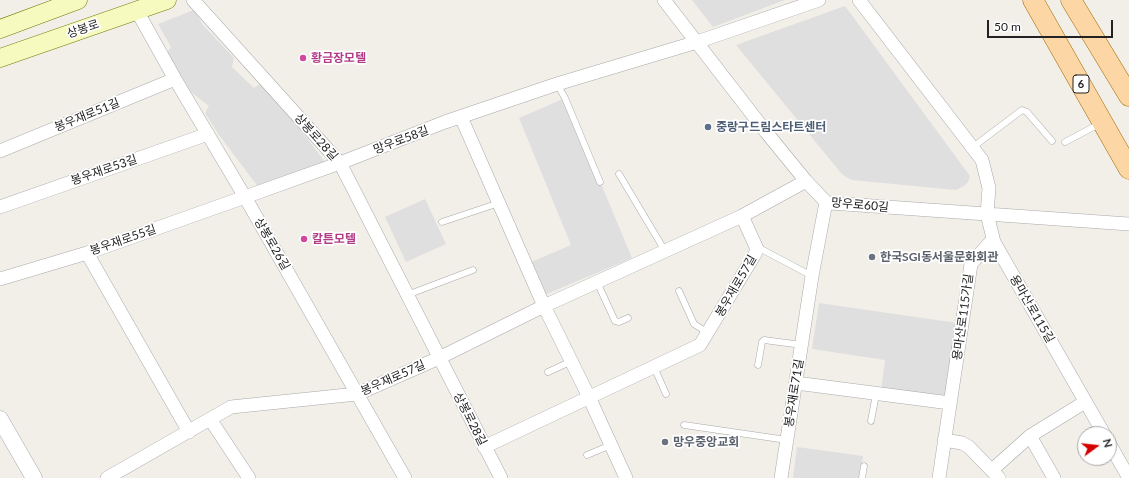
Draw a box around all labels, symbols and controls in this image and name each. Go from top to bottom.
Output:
scale bar [989,12,1115,38]
street label: 상봉로 [65,17,101,41]
text: 50 m [994,19,1021,34]
place label: 황금장모텔 [311,51,366,65]
marker: 황금장모텔 [298,53,308,63]
road number: 6 [1073,75,1089,93]
street label: 봉우재로51길 [52,95,122,135]
street label: 상봉로28길 [291,111,341,163]
place label: 중랑구드림스타트센터 [716,120,826,134]
marker: 중랑구드림스타트센터 [703,122,713,132]
street label: 망우로58길 [371,123,431,157]
street label: 봉우재로53길 [69,152,139,188]
street label: 망우로60길 [830,195,890,215]
street label: 상봉로26길 [251,215,293,273]
street label: 봉우재로55길 [88,222,158,258]
place label: 칼튼모텔 [312,232,356,246]
marker: 칼튼모텔 [299,234,309,244]
place label: 한국SGI동서울문화회관 [880,250,998,264]
street label: 봉우재로57길 [712,252,760,320]
marker: 한국SGI동서울문화회관 [867,252,877,262]
street label: 용마산로115길 [1007,272,1057,346]
street label: 용마산로115가길 [950,273,976,361]
street label: 봉우재로57길 [358,357,428,399]
street label: 봉우재로71길 [781,358,807,428]
street label: 상봉로28길 [450,390,490,448]
north arrow [1077,426,1117,466]
place label: 망우중앙교회 [673,435,739,449]
marker: 망우중앙교회 [660,437,670,447]
text: N [1101,437,1115,449]

